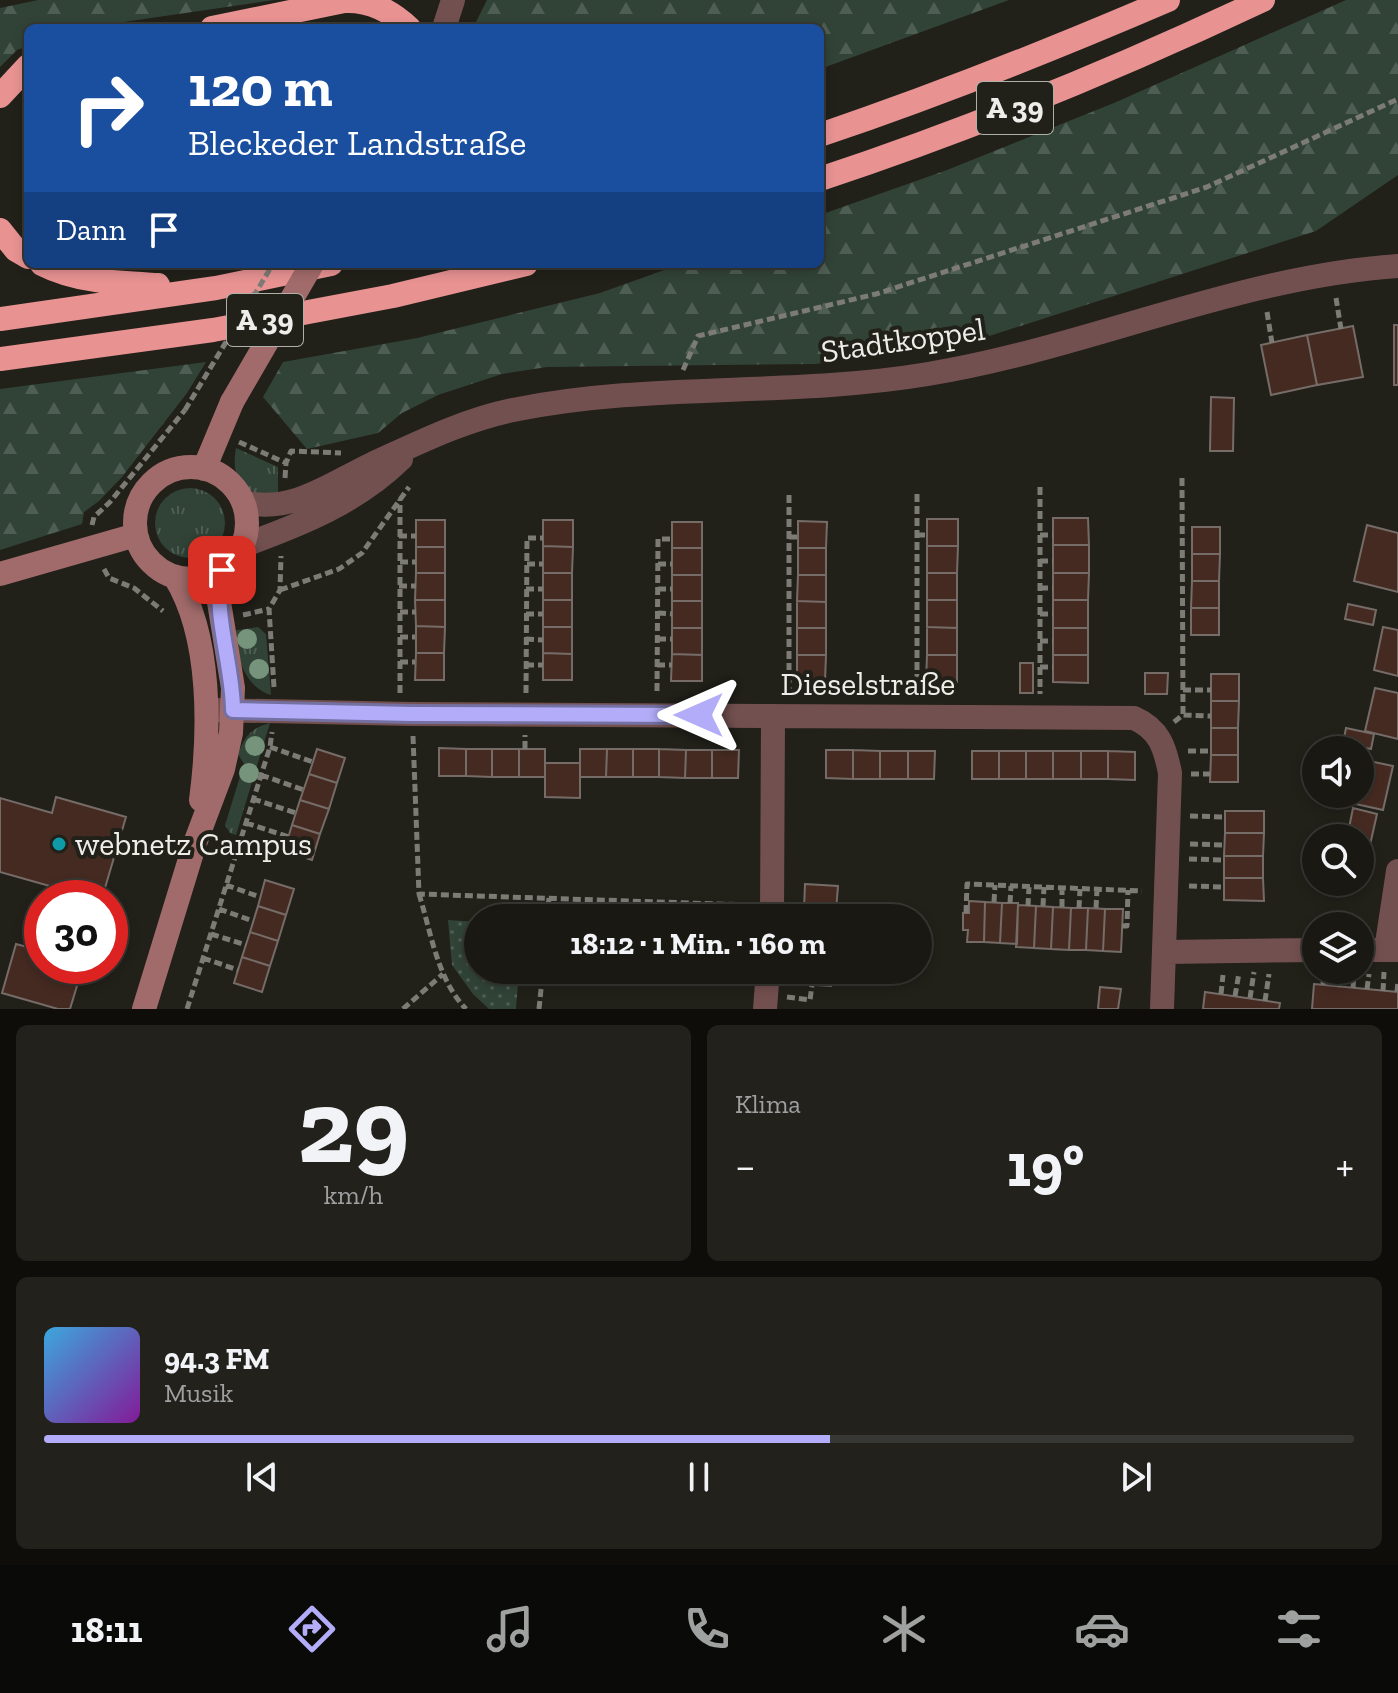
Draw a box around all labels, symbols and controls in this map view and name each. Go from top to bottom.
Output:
text: 120 m [188,53,332,120]
icon: right [56,56,160,160]
road number: A 39 [977,82,1053,134]
text: Bleckeder Landstraße [188,121,527,164]
icon: arrive [142,208,186,252]
text: Dann [56,212,126,248]
road number: A 39 [227,294,303,346]
street label: Stadtkoppel [819,310,987,370]
pin [188,536,256,604]
icon: arrive [200,548,244,592]
street label: Dieselstraße [781,665,955,703]
position arrow [657,673,741,757]
map controls [1302,736,1374,984]
button: sound [1302,736,1374,808]
button: search [1302,824,1374,896]
place label: webnetz Campus [75,825,312,863]
marker: webnetz Campus [50,835,68,853]
speed limit sign: 30 [24,880,128,984]
button: layers [1302,912,1374,984]
text: 18:12 · 1 Min. · 160 m [570,926,826,962]
text: 29 [298,1064,409,1189]
text: Klima [735,1088,801,1120]
text: 19° [1007,1129,1084,1201]
text: − [735,1139,756,1192]
text: + [1335,1139,1354,1192]
text: km/h [324,1179,383,1211]
text: 94.3 FM [164,1341,270,1377]
text: Musik [164,1377,233,1409]
icon: previous [240,1455,284,1499]
icon: pause [677,1455,721,1499]
icon: next [1114,1455,1158,1499]
icon: directions [284,1601,340,1657]
icon: music [482,1601,538,1657]
icon: phone [679,1601,735,1657]
icon: climate [876,1601,932,1657]
icon: car [1074,1601,1130,1657]
icon: filters [1271,1601,1327,1657]
text: 18:11 [71,1608,143,1651]

